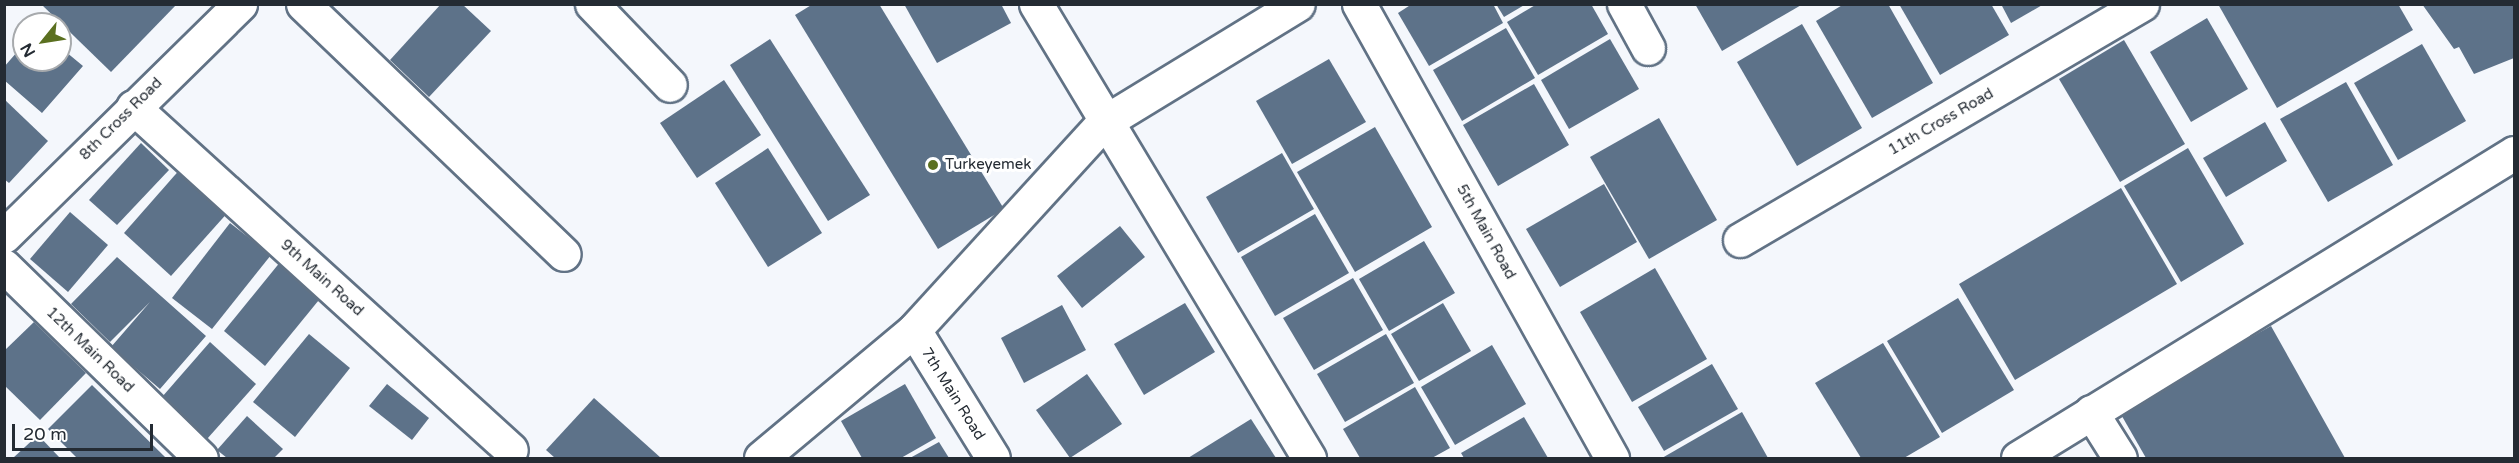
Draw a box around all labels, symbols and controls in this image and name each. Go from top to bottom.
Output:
north arrow [12,12,72,72]
text: N [16,39,40,61]
street label: 8th Cross Road [76,74,166,164]
street label: 11th Cross Road [1885,85,1997,159]
place label: Turkeyemek [945,156,1031,174]
marker: Turkeyemek [926,158,940,172]
street label: 5th Main Road [1453,181,1519,283]
street label: 9th Main Road [277,236,367,320]
street label: 12th Main Road [42,304,138,396]
street label: 7th Main Road [917,344,989,444]
scale bar [15,412,156,450]
text: 20 m [23,423,67,445]

